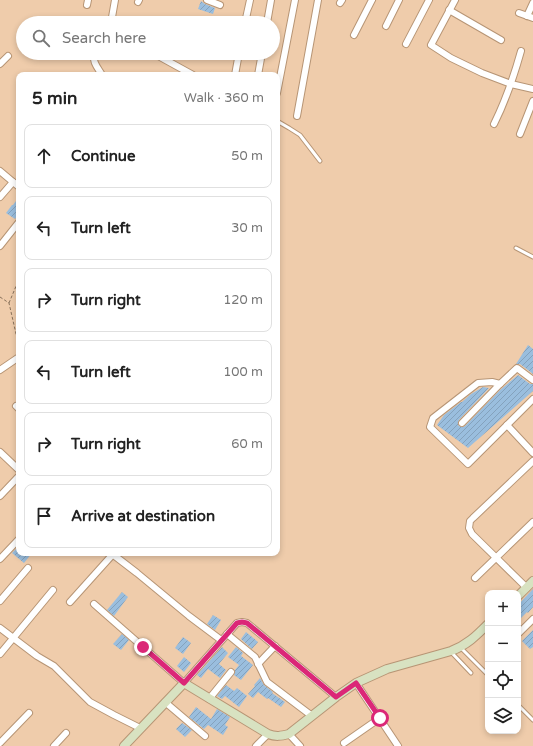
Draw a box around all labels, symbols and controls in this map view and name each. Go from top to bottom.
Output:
search box [16,16,280,60]
icon: search [30,27,52,49]
text: Search here [62,29,146,47]
text: 5 min [32,88,77,109]
text: Walk · 360 m [184,90,264,106]
icon: ahead [33,145,55,167]
text: Continue [71,147,135,165]
text: 50 m [231,148,263,164]
icon: left [33,217,55,239]
text: Turn left [71,219,131,237]
text: 30 m [231,220,263,236]
icon: right [33,289,55,311]
text: Turn right [71,291,141,309]
text: 120 m [223,292,263,308]
icon: left [33,361,55,383]
text: Turn left [71,363,131,381]
text: 100 m [223,364,263,380]
icon: right [33,433,55,455]
text: Turn right [71,435,141,453]
text: 60 m [231,436,263,452]
icon: arrive [33,505,55,527]
text: Arrive at destination [71,507,215,525]
map controls [485,590,521,734]
button: + [485,590,521,626]
button: − [485,626,521,662]
route end [134,638,152,656]
button: locate [485,662,521,698]
button: layers [485,698,521,734]
route start [371,709,389,727]

